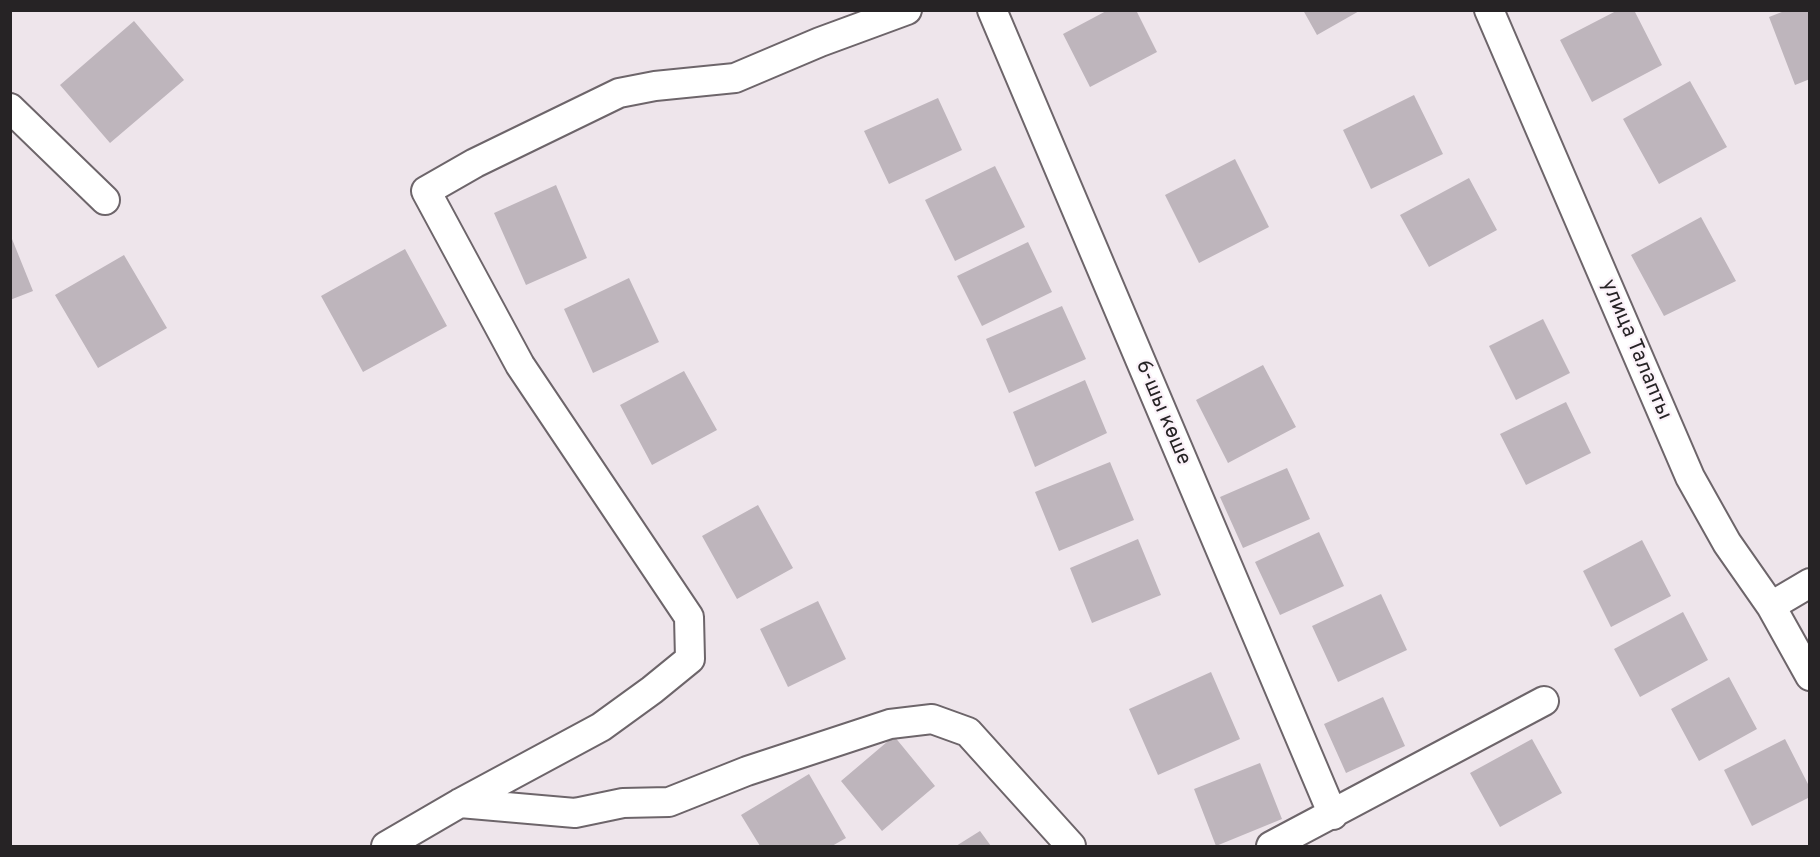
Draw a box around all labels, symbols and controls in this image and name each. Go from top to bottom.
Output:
street label: улица Талапты [1594,276,1676,424]
street label: 6-шы көше [1129,357,1195,469]

